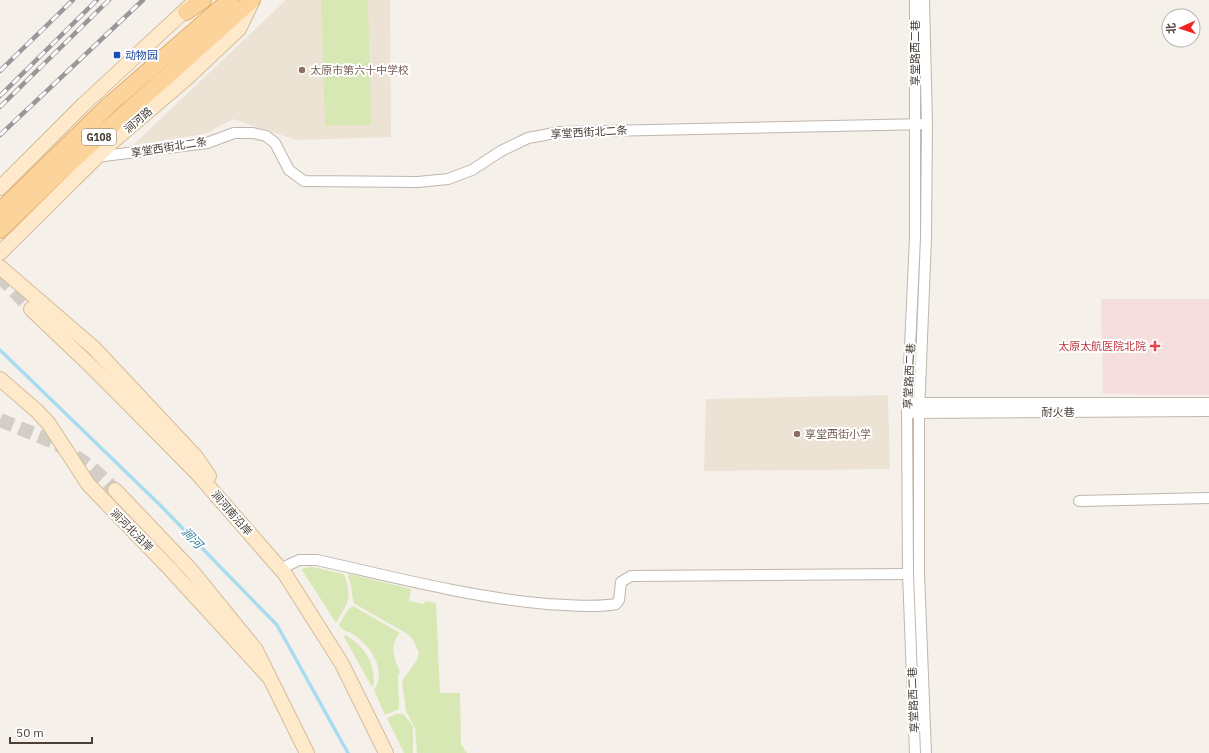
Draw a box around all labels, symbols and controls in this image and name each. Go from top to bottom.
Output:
north arrow [1161,8,1201,48]
street label: 享堂路西二巷 [908,20,922,86]
text: 北 [1164,23,1178,34]
place label: 动物园 [125,48,158,62]
marker: 动物园 [112,50,122,60]
place label: 太原市第六十中学校 [310,63,409,77]
marker: 太原市第六十中学校 [297,65,307,75]
street label: 涧河路 [121,104,155,136]
street label: 享堂西街北二条 [550,123,628,141]
road number: G108 [82,129,116,145]
street label: 享堂西街北二条 [130,134,208,160]
place label: 太原太航医院北院 [1058,339,1146,353]
marker: 太原太航医院北院 [1149,340,1161,352]
street label: 享堂路西二巷 [900,343,918,409]
street label: 耐火巷 [1042,405,1075,419]
place label: 享堂西街小学 [805,427,871,441]
marker: 享堂西街小学 [792,429,802,439]
street label: 涧河南沿岸 [209,488,255,538]
street label: 涧河北沿岸 [108,506,156,554]
water label: 涧河 [179,524,207,553]
street label: 享堂路西二巷 [905,667,921,733]
scale bar [10,719,92,745]
text: 50 m [16,725,44,740]

